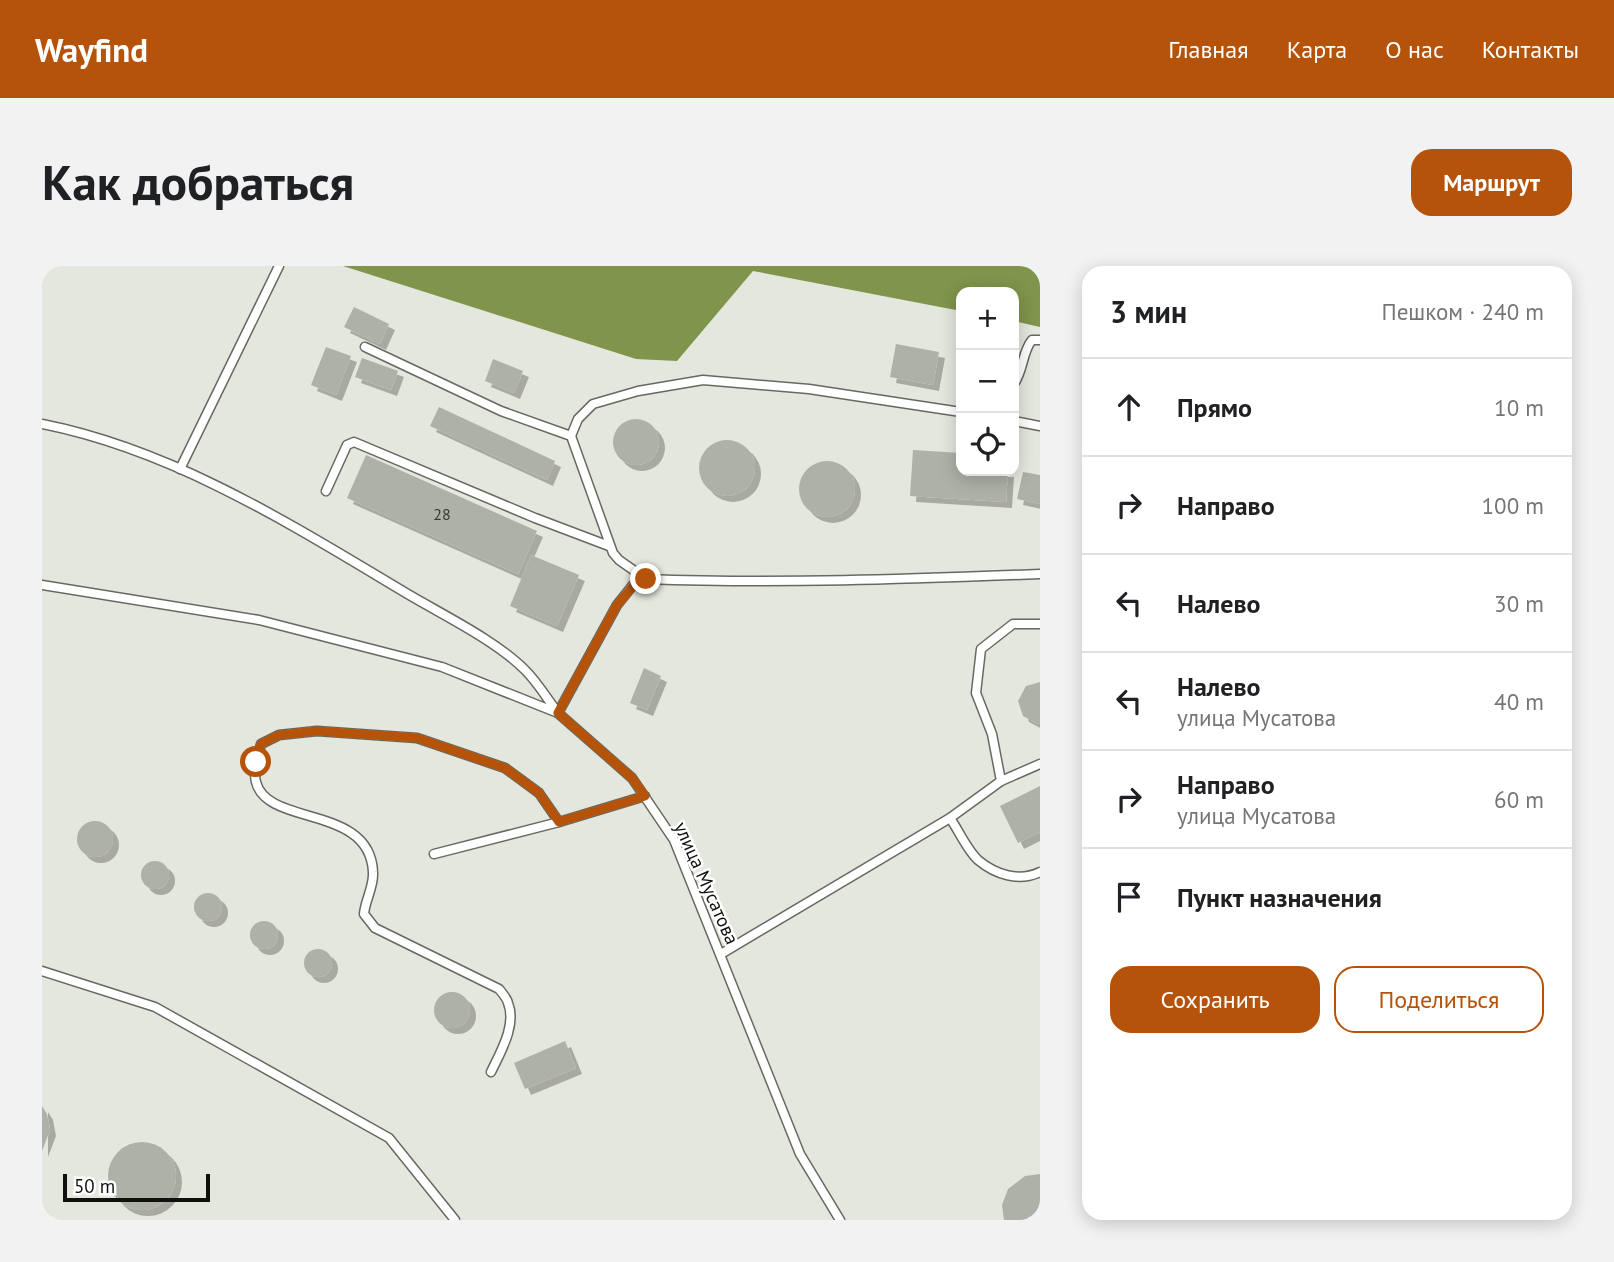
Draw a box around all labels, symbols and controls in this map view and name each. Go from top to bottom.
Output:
text: Wayfind [35,28,148,71]
text: Главная [1168,34,1249,65]
text: Карта [1287,34,1347,65]
text: О нас [1385,34,1444,65]
text: Контакты [1482,34,1579,65]
button: Маршрут [1411,149,1572,216]
text: Как добраться [42,150,354,214]
map controls [956,287,1019,476]
button: + [956,287,1019,350]
text: 3 мин [1110,292,1187,331]
text: Пешком · 240 m [1381,297,1544,326]
button: − [956,350,1019,413]
icon: ahead [1110,388,1148,426]
text: Прямо [1177,391,1252,424]
text: 10 m [1494,393,1544,422]
button: locate [956,413,1019,476]
icon: right [1110,486,1148,524]
text: Направо [1177,489,1275,522]
text: 100 m [1482,491,1544,520]
house number: 28 [433,504,451,524]
route end [630,563,661,594]
icon: left [1110,584,1148,622]
text: Налево [1177,587,1261,620]
text: 30 m [1494,589,1544,618]
text: Налево [1177,670,1261,703]
icon: left [1110,682,1148,720]
text: 40 m [1494,687,1544,716]
text: улица Мусатова [1177,703,1336,732]
route start [240,746,271,777]
text: Направо [1177,768,1275,801]
icon: right [1110,780,1148,818]
text: 60 m [1494,785,1544,814]
text: улица Мусатова [1177,801,1336,830]
street label: улица Мусатова [669,818,745,948]
icon: arrive [1110,878,1148,916]
text: Пункт назначения [1177,881,1382,914]
button: Сохранить [1110,966,1320,1033]
button: Поделиться [1334,966,1544,1033]
scale bar [63,1171,210,1203]
text: 50 m [74,1174,115,1198]

